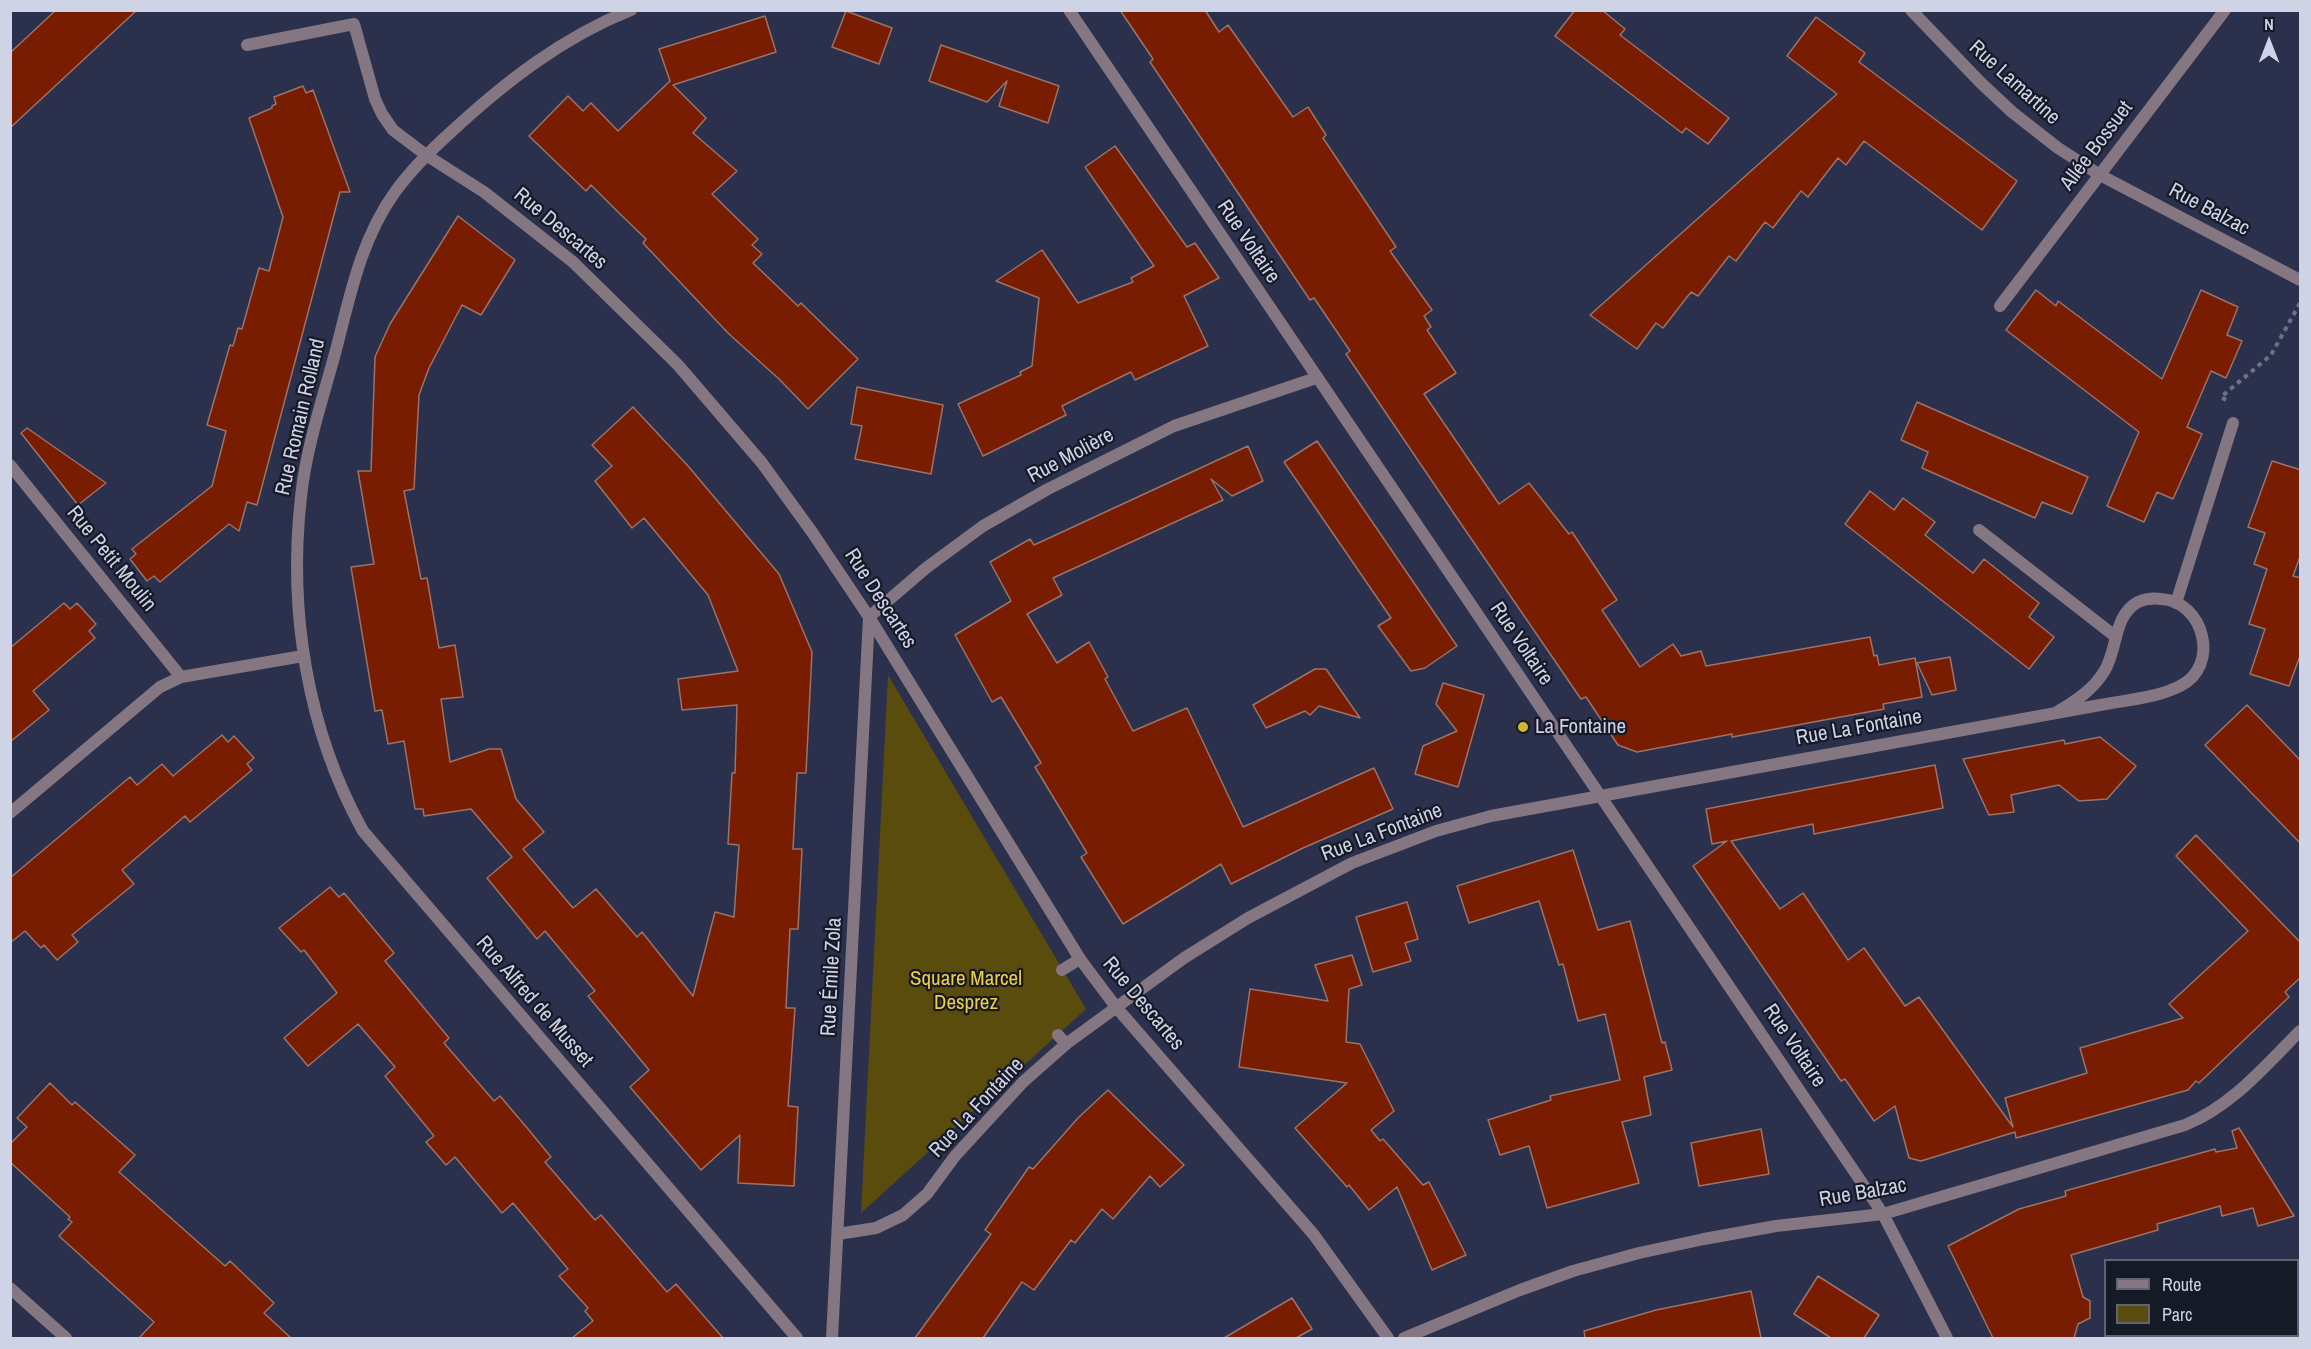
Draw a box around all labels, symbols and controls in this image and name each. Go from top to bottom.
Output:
north arrow [2239,12,2299,72]
text: N [2264,13,2274,35]
street label: Rue Lamartine [1963,36,2065,130]
street label: Allée Bossuet [2055,96,2139,196]
street label: Rue Balzac [2164,178,2254,242]
street label: Rue Descartes [508,183,612,275]
street label: Rue Voltaire [1211,196,1285,288]
street label: Rue Romain Rolland [271,336,331,498]
street label: Rue Molière [1024,423,1118,489]
street label: Rue Petit Moulin [61,501,161,617]
street label: Rue Descartes [838,544,922,654]
street label: Rue Voltaire [1484,598,1558,690]
street label: Rue La Fontaine [1794,705,1924,751]
place label: La Fontaine [1535,714,1626,740]
marker: La Fontaine [1516,720,1530,734]
street label: Rue La Fontaine [1318,798,1446,868]
street label: Rue Émile Zola [816,917,848,1037]
street label: Rue Alfred de Musset [470,931,598,1073]
street label: Rue Descartes [1097,952,1189,1056]
park label: Square Marcel Desprez [910,966,1022,1016]
street label: Rue Voltaire [1757,1000,1831,1092]
street label: Rue La Fontaine [924,1053,1030,1163]
street label: Rue Balzac [1817,1173,1909,1213]
legend [2104,1259,2299,1337]
text: Route [2162,1272,2201,1297]
text: Parc [2162,1302,2192,1327]

